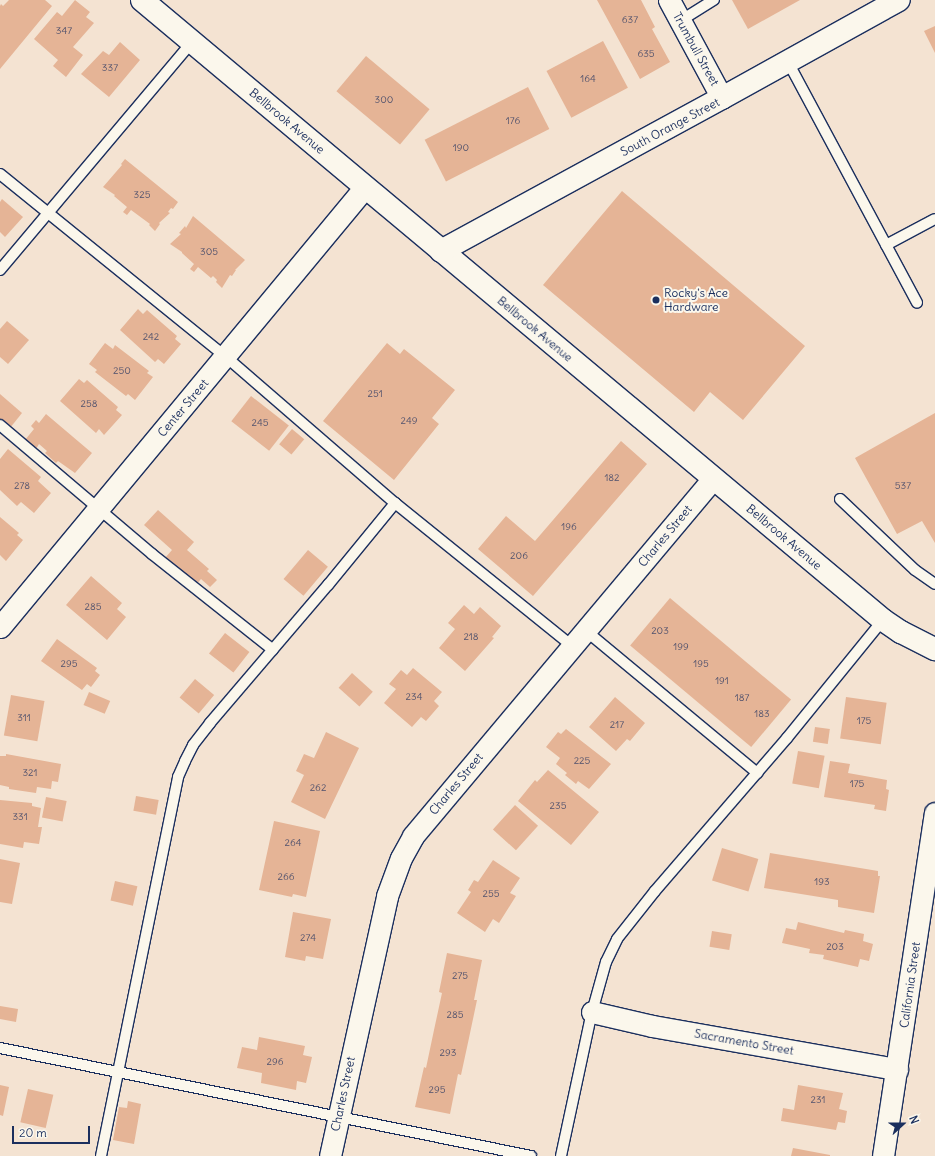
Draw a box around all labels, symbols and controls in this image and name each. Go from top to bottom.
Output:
street label: Trumbull Street [670,10,722,88]
house number: 637 [622,14,638,26]
house number: 347 [56,25,72,37]
house number: 635 [637,48,655,60]
house number: 337 [102,62,118,74]
house number: 164 [580,73,596,85]
street label: Bellbrook Avenue [246,85,328,157]
house number: 300 [375,94,393,106]
street label: South Orange Street [618,95,722,159]
house number: 176 [506,115,520,127]
house number: 190 [453,142,469,154]
house number: 325 [134,189,150,201]
house number: 305 [200,246,218,258]
place label: Rocky's Ace Hardware [664,286,728,314]
street label: Bellbrook Avenue [494,293,576,365]
marker: Rocky's Ace Hardware [651,295,661,305]
house number: 242 [143,331,159,343]
house number: 250 [113,365,131,377]
street label: Center Street [155,376,211,440]
house number: 251 [367,388,383,400]
house number: 258 [81,398,97,410]
house number: 249 [401,415,417,427]
house number: 245 [252,417,268,429]
house number: 182 [604,472,620,484]
house number: 278 [14,480,30,492]
house number: 537 [895,480,911,492]
street label: Bellbrook Avenue [743,501,825,573]
street label: Charles Street [635,502,695,570]
house number: 196 [561,521,577,533]
house number: 206 [510,550,528,562]
house number: 285 [85,601,101,613]
house number: 203 [651,625,669,637]
house number: 218 [463,631,479,643]
house number: 199 [673,641,689,653]
house number: 295 [61,658,77,670]
house number: 195 [693,658,709,670]
house number: 191 [715,675,729,687]
house number: 234 [406,691,422,703]
house number: 187 [735,692,749,704]
house number: 183 [754,708,770,720]
house number: 311 [17,712,31,724]
house number: 175 [857,715,871,727]
house number: 217 [610,719,624,731]
street label: Charles Street [426,750,486,818]
house number: 225 [574,755,590,767]
house number: 321 [22,767,38,779]
house number: 175 [850,778,864,790]
house number: 262 [310,782,326,794]
house number: 235 [550,800,566,812]
house number: 331 [12,811,28,823]
house number: 264 [284,837,302,849]
house number: 266 [277,871,295,883]
house number: 193 [814,876,830,888]
house number: 255 [483,888,499,900]
house number: 274 [300,932,316,944]
house number: 203 [826,941,844,953]
street label: California Street [897,941,923,1029]
house number: 275 [452,970,468,982]
house number: 285 [447,1009,463,1021]
street label: Sacramento Street [693,1026,795,1058]
house number: 293 [440,1047,456,1059]
street label: Charles Street [328,1055,358,1133]
house number: 296 [267,1056,283,1068]
house number: 295 [429,1084,445,1096]
house number: 231 [810,1094,826,1106]
north arrow [883,1104,923,1144]
text: N [906,1114,922,1126]
scale bar [14,1118,92,1144]
text: 20 m [19,1125,47,1140]

